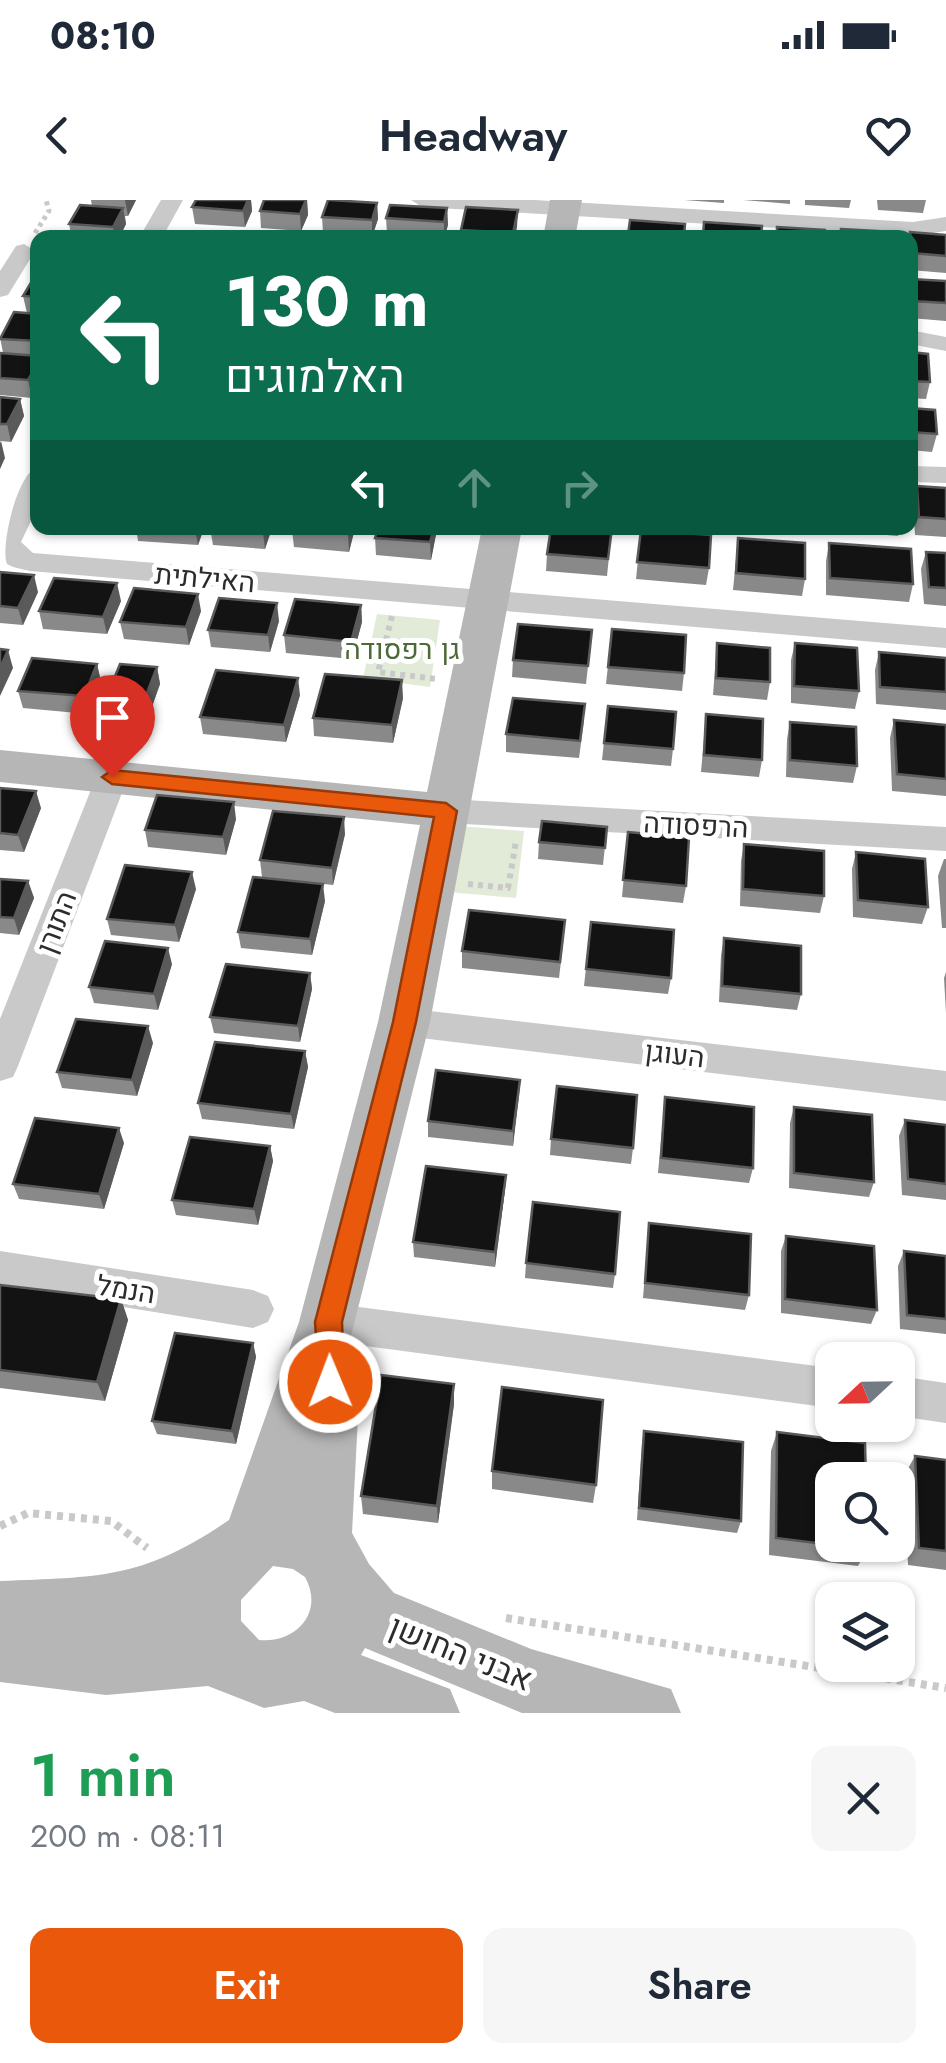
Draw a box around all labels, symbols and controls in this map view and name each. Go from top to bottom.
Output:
text: 08:10 [50,8,156,63]
text: Headway [379,103,567,168]
icon: back [30,108,85,163]
icon: heart [861,108,916,163]
text: 130 m [225,251,429,352]
icon: left [60,270,190,400]
text: האלמוגים [225,344,405,409]
icon: left [342,460,397,515]
icon: ahead [447,460,502,515]
icon: right [552,460,607,515]
street label: האילתית [153,554,257,603]
park label: גן רפסודה [344,629,460,670]
pin [70,675,155,778]
icon: arrive [85,690,140,745]
street label: הרפסודה [643,802,749,849]
street label: התורן [26,885,87,959]
street label: העוגן [643,1031,707,1078]
street label: הנמל [94,1265,158,1314]
position arrow [278,1330,382,1434]
north arrow [815,1342,915,1442]
map controls [815,1342,915,1682]
button: search [815,1462,915,1562]
button: layers [815,1582,915,1682]
street label: אבני החושן [383,1603,539,1703]
text: 1 min [30,1732,176,1819]
button: close [811,1746,916,1851]
text: 200 m · 08:11 [30,1813,225,1859]
button: Exit [30,1928,463,2043]
button: Share [483,1928,916,2043]

